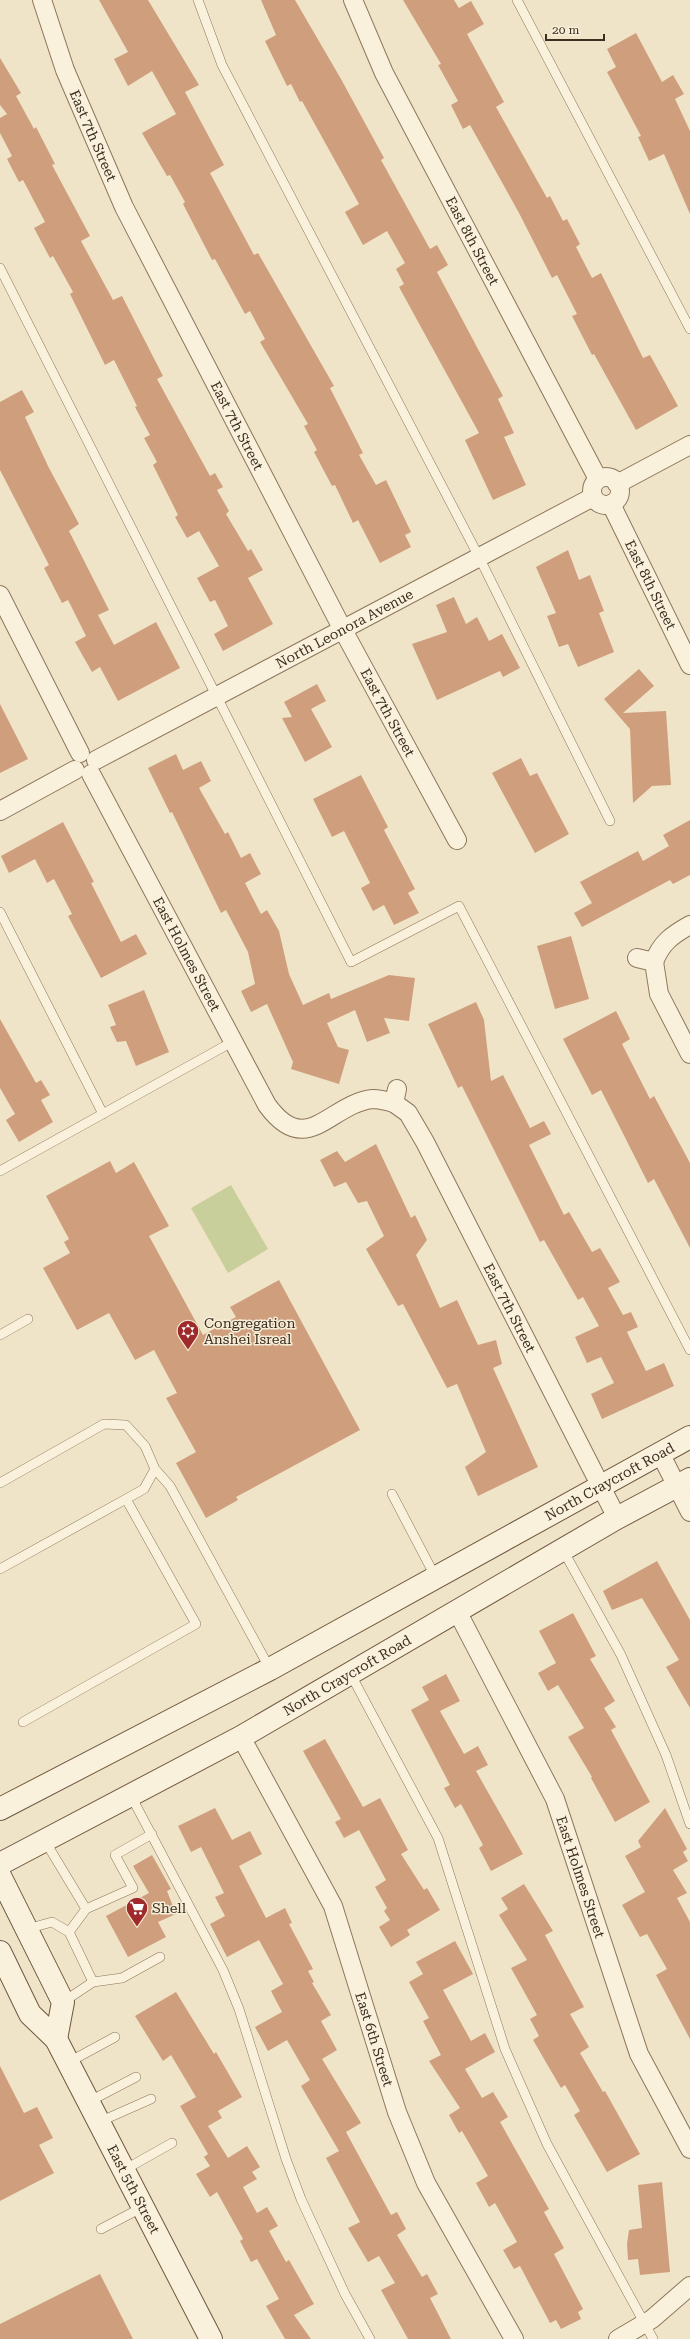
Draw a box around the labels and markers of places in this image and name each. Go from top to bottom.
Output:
place label: Congregation Anshei Isreal [204,1315,295,1347]
synagogue icon: Congregation Anshei Isreal [175,1318,201,1351]
supermarket icon: Shell [124,1895,150,1928]
place label: Shell [152,1900,187,1916]

